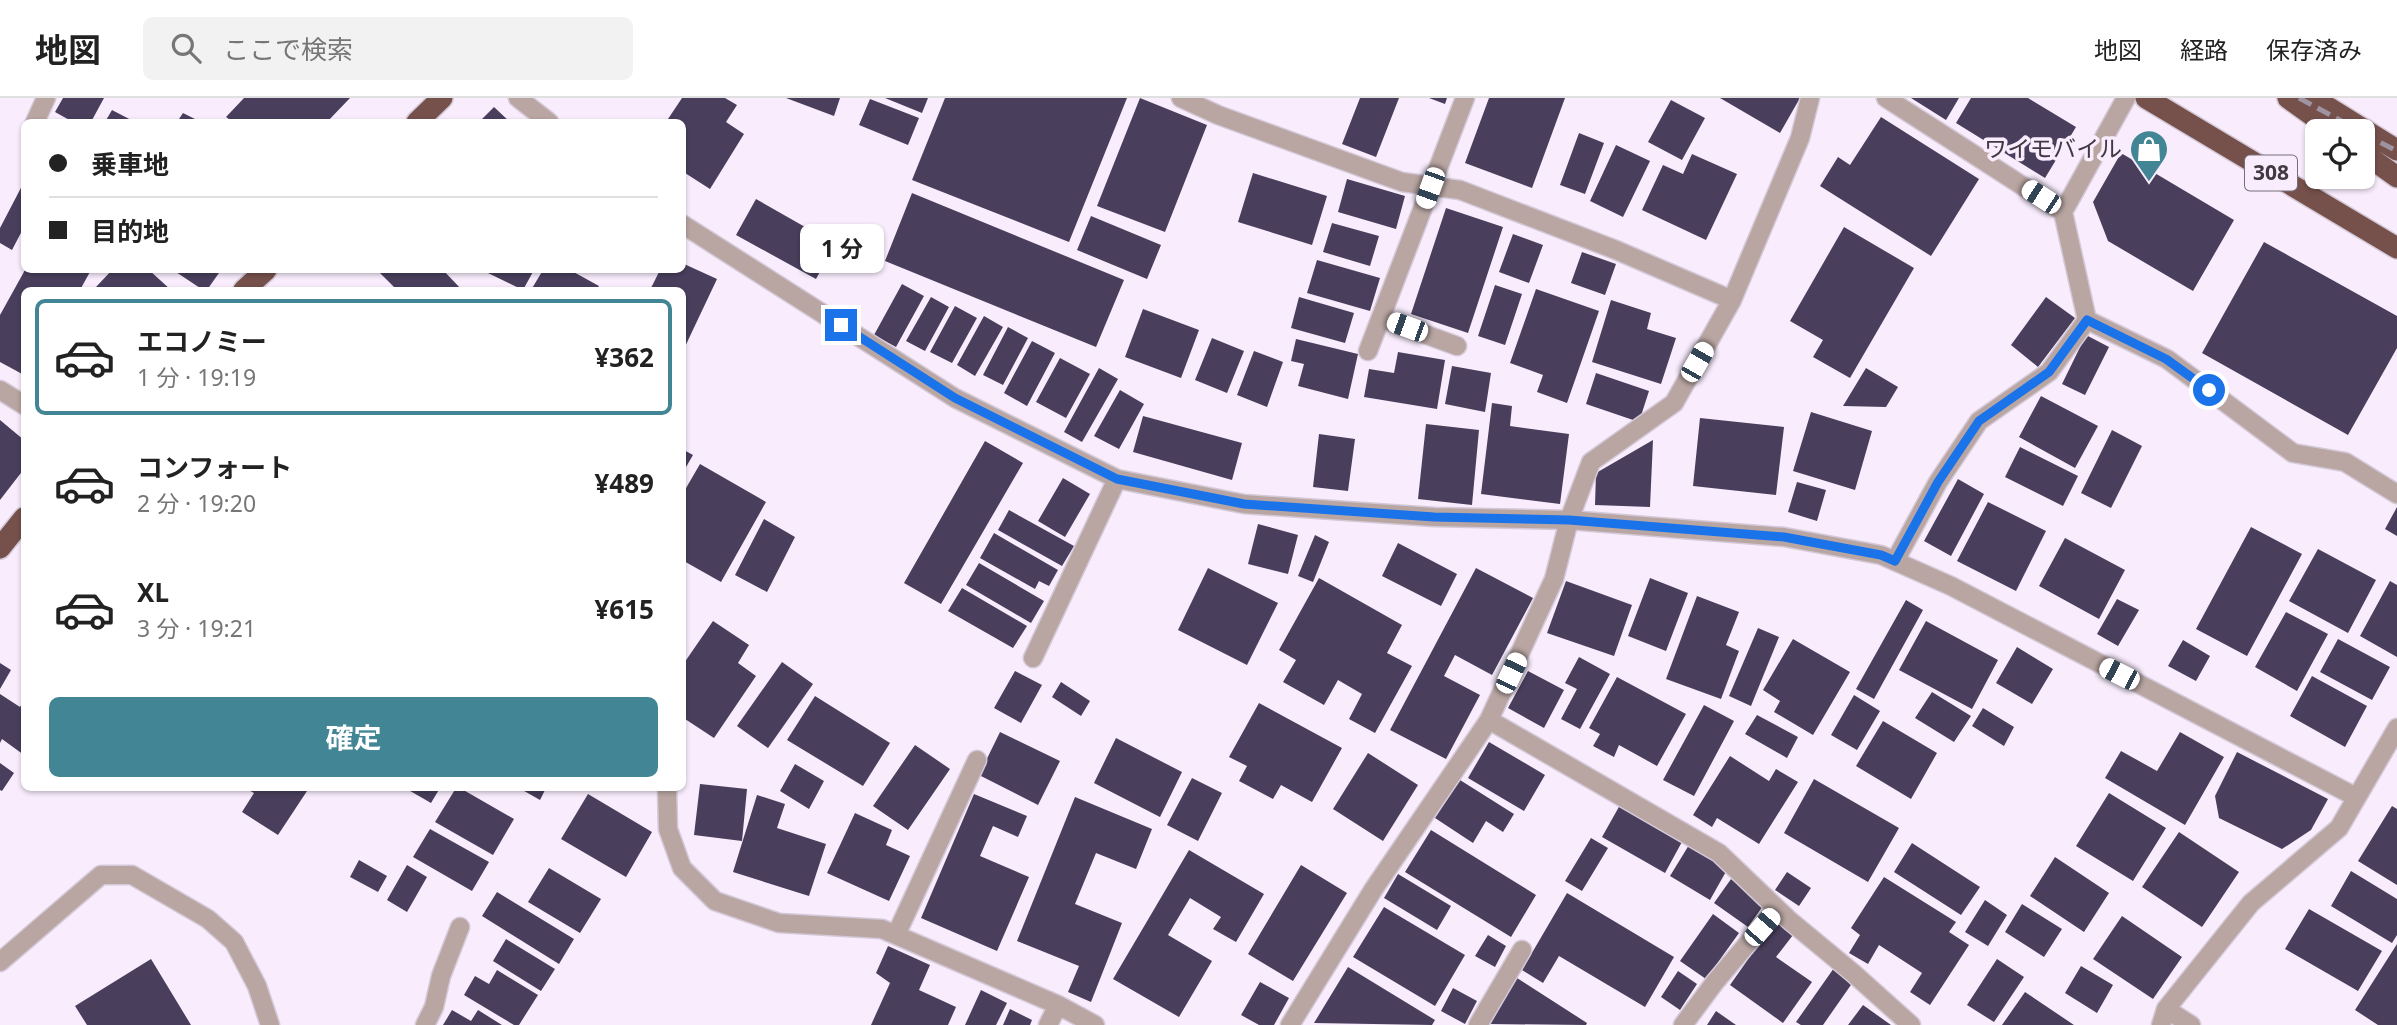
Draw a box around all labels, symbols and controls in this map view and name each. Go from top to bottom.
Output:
search box [143,17,633,80]
text: 地図 [35,27,101,72]
icon: search [167,29,205,67]
text: ここで検索 [223,31,353,67]
text: 地図 [2094,33,2142,66]
text: 経路 [2180,33,2228,66]
text: 保存済み [2266,33,2362,66]
map controls [2305,119,2375,189]
button: locate [2305,119,2375,189]
shop icon: ワイモバイル [2128,128,2170,183]
place label: ワイモバイル [1984,132,2122,164]
text: 乗車地 [91,146,169,182]
road number: 308 [2245,155,2297,190]
car [1413,165,1448,211]
car [2018,177,2065,217]
text: 目的地 [91,213,169,249]
callout: 1 分 [799,224,883,272]
text: 1 分 [821,232,863,264]
route end [825,309,857,341]
car [1384,310,1431,344]
text: エコノミー [137,323,267,359]
icon: car [53,326,116,389]
text: ¥362 [595,339,654,375]
car [1678,339,1717,385]
text: 1 分 · 19:19 [137,361,256,393]
route start [2193,374,2225,406]
text: コンフォート [137,449,292,485]
icon: car [53,452,116,515]
text: ¥489 [595,465,654,501]
text: 2 分 · 19:20 [137,487,256,519]
text: XL [137,574,169,610]
icon: car [53,578,116,641]
text: ¥615 [595,591,654,627]
text: 3 分 · 19:21 [137,612,256,644]
car [1493,650,1530,696]
car [2096,655,2143,693]
button: 確定 [49,697,658,777]
car [1741,904,1784,950]

